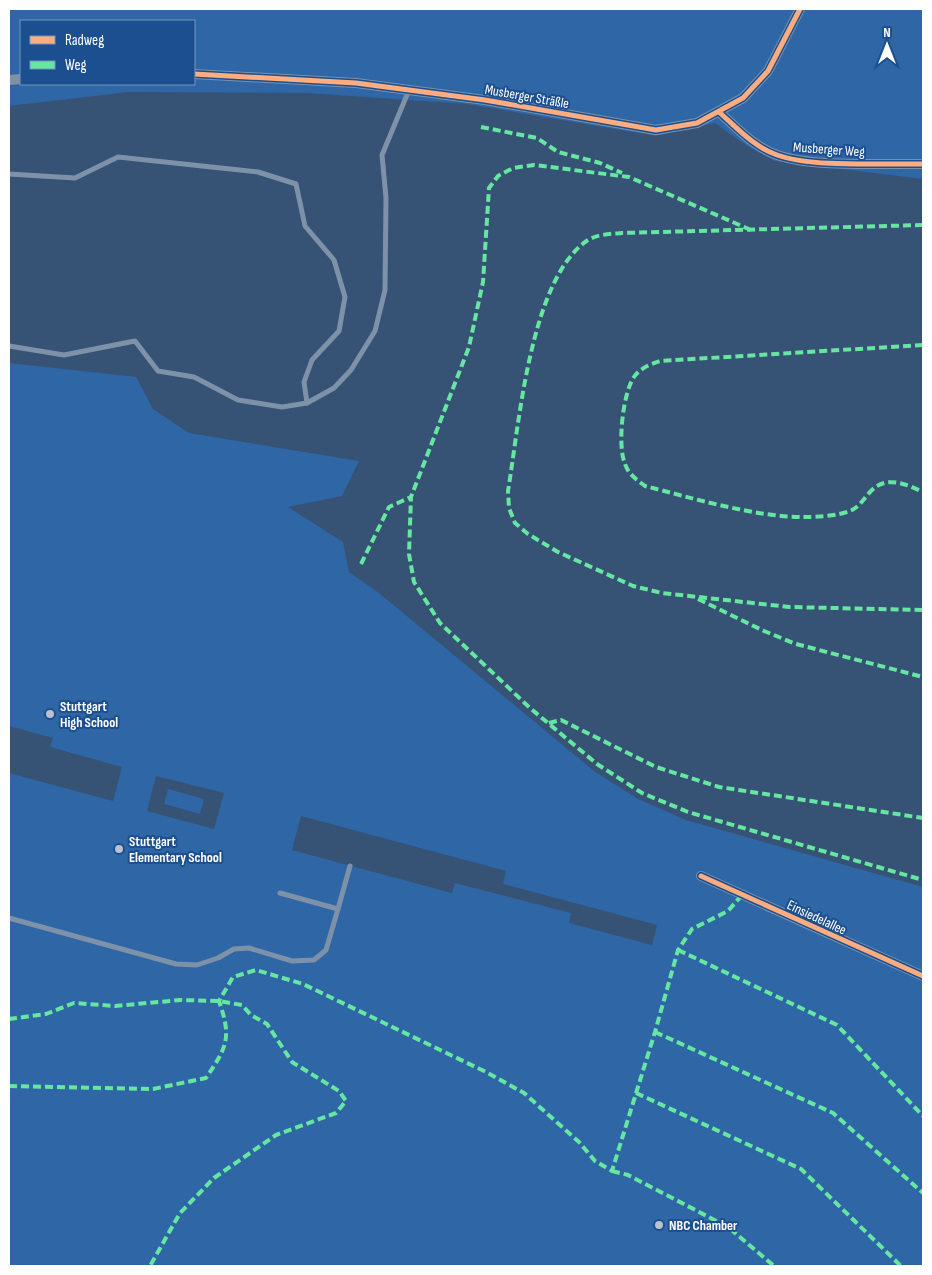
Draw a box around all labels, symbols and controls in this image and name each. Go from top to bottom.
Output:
legend [20,20,195,85]
north arrow [862,20,912,70]
text: N [883,24,891,41]
text: Radweg [65,31,104,50]
text: Weg [65,56,87,75]
street label: Musberger Sträßle [483,81,570,112]
street label: Musberger Weg [793,139,866,161]
place label: Stuttgart High School [60,698,118,731]
marker: Stuttgart High School [44,708,56,720]
place label: Stuttgart Elementary School [129,833,222,866]
marker: Stuttgart Elementary School [113,843,125,855]
street label: Einsiedelallee [784,896,849,939]
place label: NBC Chamber [669,1217,738,1234]
marker: NBC Chamber [653,1219,665,1231]

